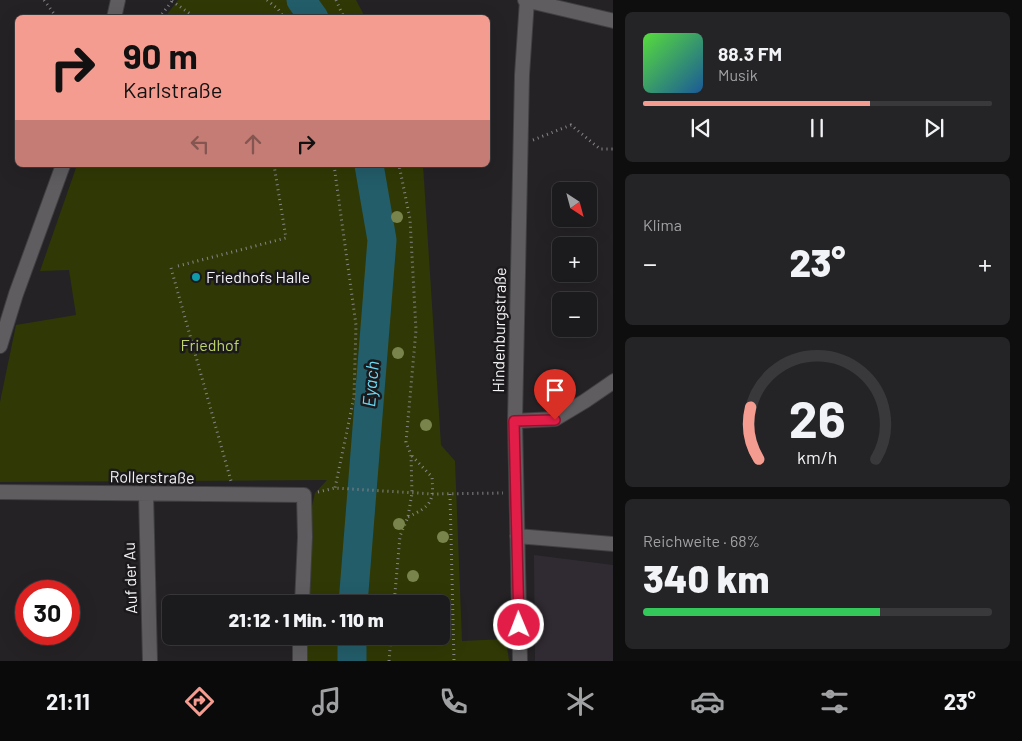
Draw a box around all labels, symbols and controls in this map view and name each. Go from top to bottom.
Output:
text: 90 m [123,34,198,76]
icon: right [40,35,105,100]
text: 88.3 FM [718,42,782,65]
text: Musik [718,65,758,84]
text: Karlstraße [123,76,223,102]
icon: previous [687,114,715,142]
icon: pause [803,114,831,142]
icon: next [920,114,948,142]
icon: left [186,130,214,158]
icon: ahead [239,130,267,158]
icon: right [292,130,320,158]
north arrow [552,182,598,228]
map controls [552,182,597,337]
text: Klima [643,215,682,234]
button: + [552,237,597,282]
text: 23° [790,239,845,285]
text: − [643,246,657,280]
text: + [978,246,992,280]
place label: Friedhofs Halle [206,267,310,286]
street label: Hindenburgstraße [488,267,509,393]
marker: Friedhofs Halle [190,271,202,283]
button: − [552,292,597,337]
park label: Friedhof [181,335,240,354]
water label: Eyach [357,360,383,408]
pin [534,369,576,420]
icon: arrive [541,376,569,404]
text: 26 [789,386,846,448]
text: km/h [797,446,838,468]
street label: Rollerstraße [109,466,195,487]
text: Reichweite · 68% [643,531,760,550]
street label: Auf der Au [119,542,140,614]
text: 340 km [643,555,769,601]
speed limit sign: 30 [15,580,80,645]
position arrow [492,598,544,650]
text: 21:12 · 1 Min. · 110 m [228,608,384,631]
icon: directions [182,684,217,719]
icon: music [309,684,344,719]
icon: phone [436,684,471,719]
icon: climate [563,684,598,719]
icon: car [690,684,725,719]
icon: filters [817,684,852,719]
text: 21:11 [46,688,90,714]
text: 23° [944,688,976,714]

